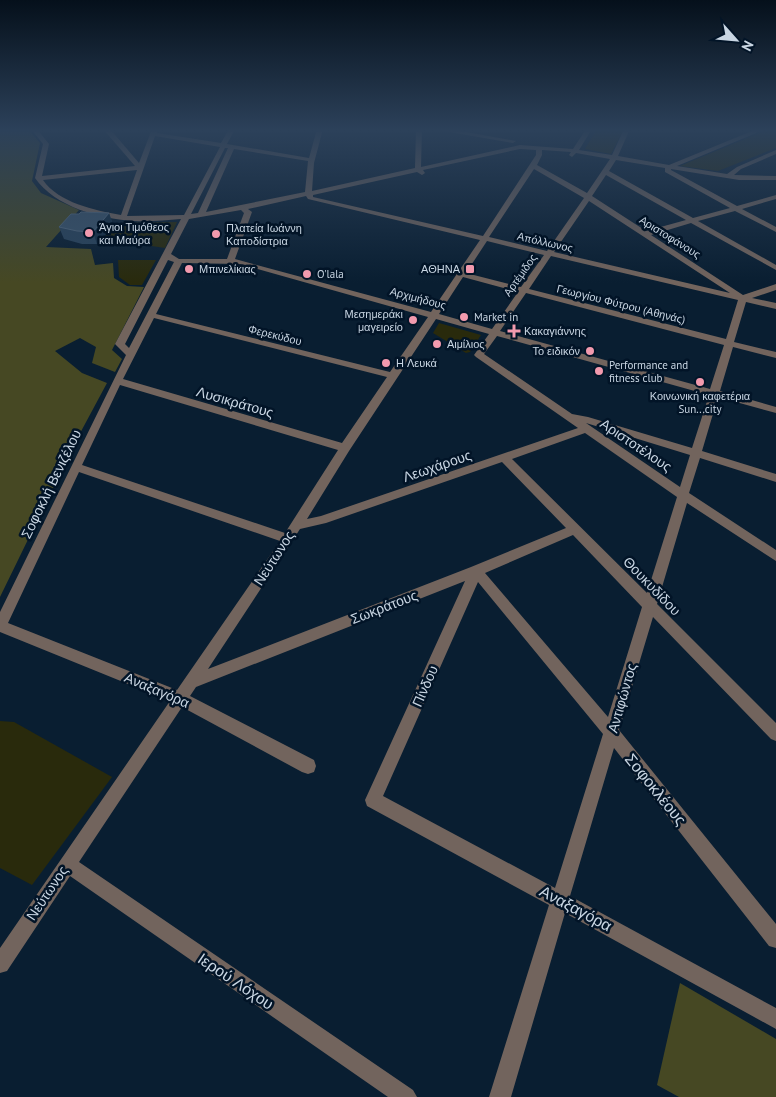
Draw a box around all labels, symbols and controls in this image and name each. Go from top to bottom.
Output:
north arrow [711,15,761,65]
text: N [737,38,758,54]
street label: Αριστοφάνους [637,213,703,261]
place label: Άγιοι Τιμόθεος και Μαύρα [99,220,169,247]
place label: Πλατεία Ιωάννη Καποδίστρια [226,221,302,248]
marker: Άγιοι Τιμόθεος και Μαύρα [83,227,95,239]
marker: Πλατεία Ιωάννη Καποδίστρια [210,228,222,240]
street label: Απόλλωνος [516,229,574,255]
street label: Αρτέμιδος [500,251,540,299]
place label: Μπινελίκιας [199,262,256,276]
place label: ΑΘΗΝΑ [421,262,461,276]
marker: Μπινελίκιας [183,263,195,275]
marker: ΑΘΗΝΑ [464,263,476,275]
place label: O'lala [317,267,344,281]
marker: O'lala [301,268,313,280]
street label: Γεωργίου Φύτρου (Αθηνάς) [555,281,687,327]
street label: Αρχιμήδους [388,284,448,312]
place label: Μεσημεράκι μαγειρείο [344,307,404,334]
place label: Market in [474,310,518,324]
marker: Market in [458,311,470,323]
marker: Μεσημεράκι μαγειρείο [407,314,419,326]
street label: Φερεκύδου [247,322,303,348]
place label: Κακαγιάννης [524,324,586,338]
marker: Κακαγιάννης [508,325,520,337]
place label: Αιμίλιος [447,337,485,351]
marker: Αιμίλιος [431,338,443,350]
place label: Το ειδικόν [533,344,580,358]
marker: Το ειδικόν [584,345,596,357]
place label: Η Λευκά [396,356,438,370]
marker: Η Λευκά [380,357,392,369]
place label: Performance and fitness club [609,358,688,385]
marker: Performance and fitness club [593,365,605,377]
marker: Κοινωνική καφετέρια Sun...city [694,376,706,388]
street label: Λυσικράτους [194,382,276,422]
place label: Κοινωνική καφετέρια Sun...city [650,389,751,416]
street label: Αριστοτέλους [597,414,676,476]
street label: Σοφοκλή Βενιζέλου [17,426,85,542]
street label: Λεωχάρους [400,446,474,486]
street label: Νεύτωνος [250,527,299,589]
street label: Θουκυδίδου [619,553,685,619]
street label: Σωκράτους [348,586,420,628]
street label: Αντιφώντος [603,661,641,735]
street label: Πίνδου [408,662,442,710]
street label: Αναξαγόρα [122,668,192,712]
street label: Σοφοκλέους [621,749,691,829]
street label: Νεύτωνος [22,862,72,924]
street label: Αναξαγόρα [536,881,616,935]
street label: Ιερού Λόχου [194,948,278,1014]

